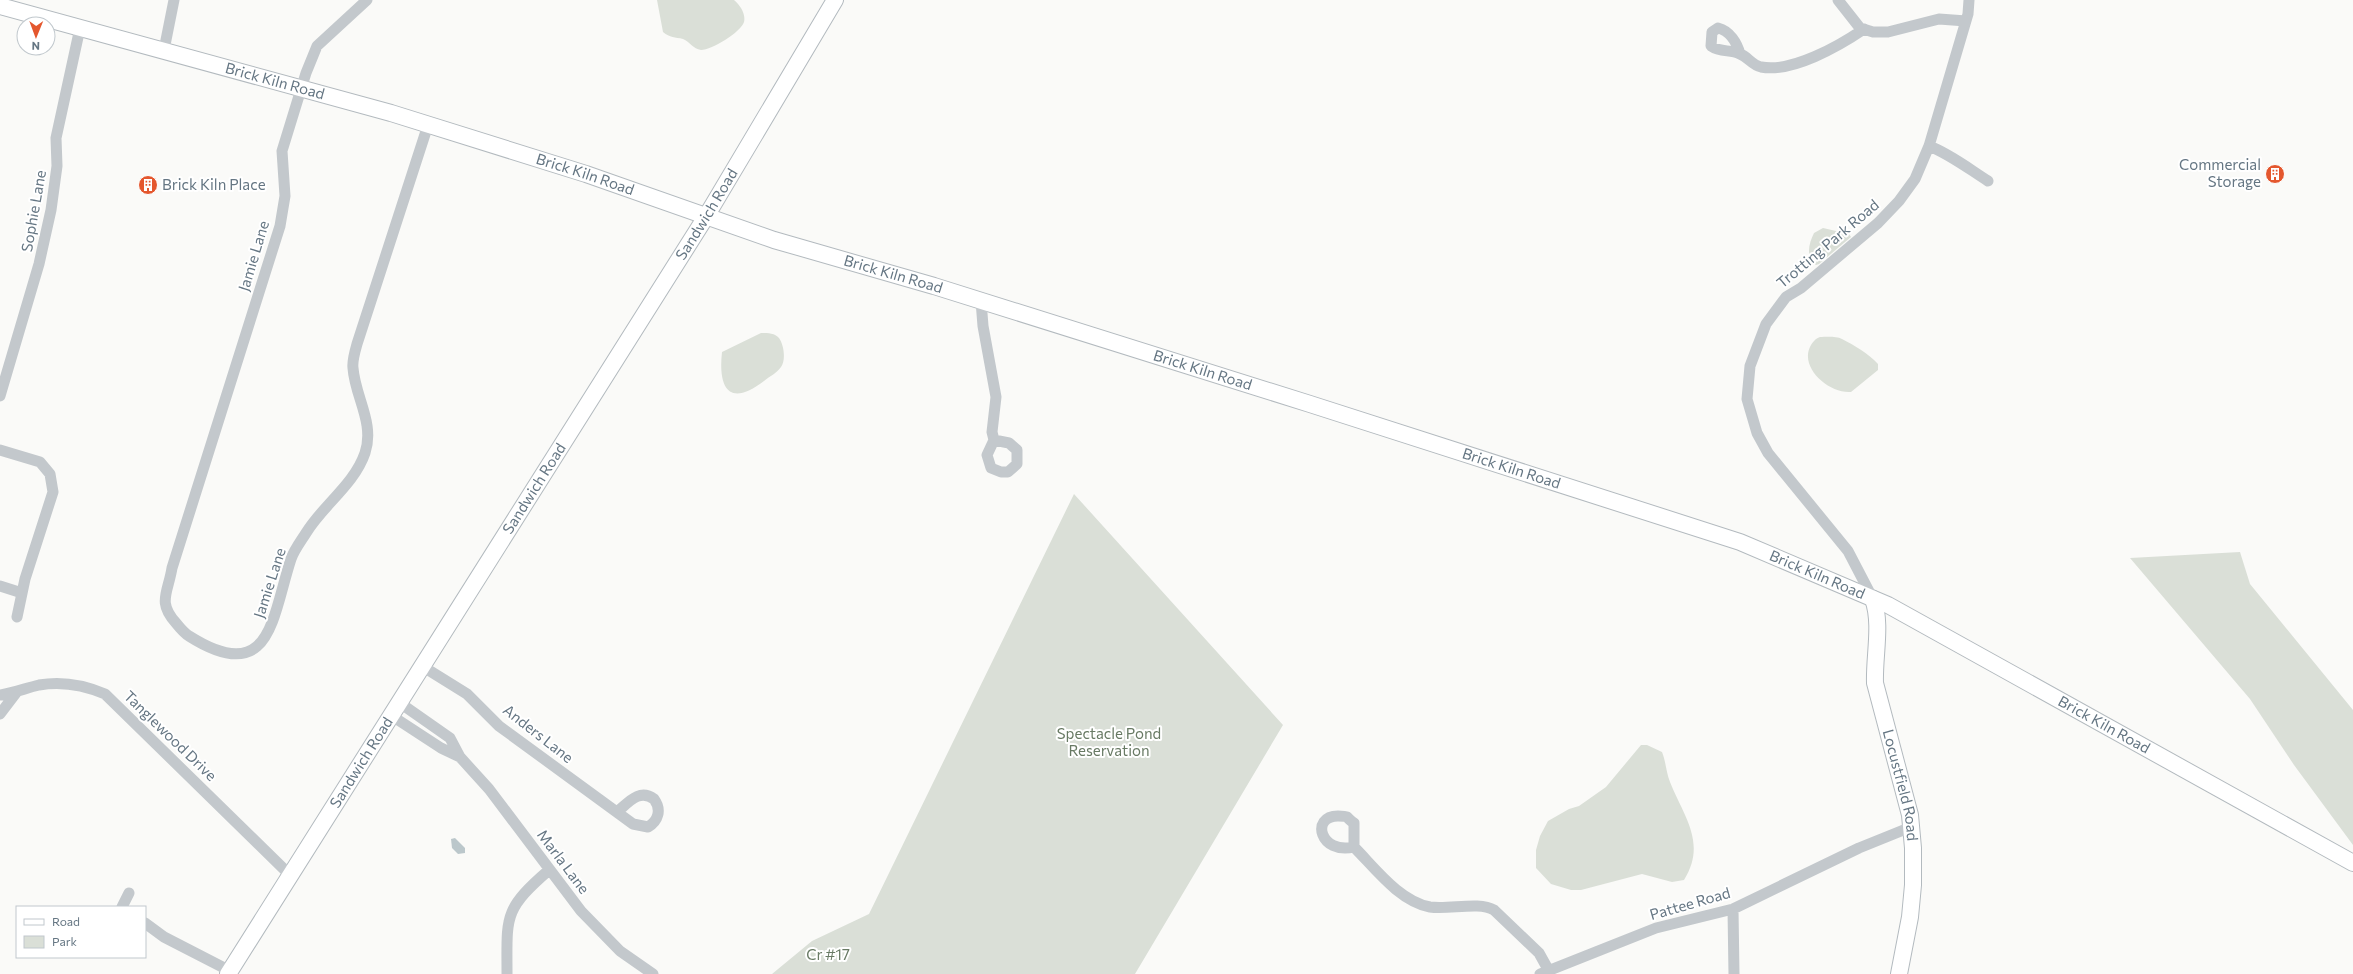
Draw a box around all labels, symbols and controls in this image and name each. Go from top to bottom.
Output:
north arrow [16,16,56,56]
text: N [32,40,40,53]
street label: Brick Kiln Road [223,58,327,102]
street label: Brick Kiln Road [534,149,637,198]
place label: Commercial Storage [2179,155,2261,190]
building icon: Commercial Storage [2264,163,2286,185]
street label: Sandwich Road [671,165,741,263]
street label: Sophie Lane [17,168,49,253]
building icon: Brick Kiln Place [137,174,159,196]
place label: Brick Kiln Place [162,175,266,193]
street label: Trotting Park Road [1773,195,1882,291]
street label: Jamie Lane [234,218,272,293]
street label: Brick Kiln Road [842,251,945,296]
street label: Brick Kiln Road [1151,345,1254,393]
street label: Sandwich Road [498,439,569,537]
street label: Brick Kiln Road [1460,443,1563,492]
street label: Jamie Lane [249,545,289,620]
street label: Brick Kiln Road [1767,546,1868,602]
street label: Tanglewood Drive [121,686,221,784]
street label: Brick Kiln Road [2055,691,2154,757]
street label: Anders Lane [500,700,577,766]
street label: Sandwich Road [325,713,396,811]
park label: Spectacle Pond Reservation [1057,724,1161,759]
street label: Locustfield Road [1880,727,1922,842]
street label: Marla Lane [534,826,594,897]
street label: Pattee Road [1647,883,1732,923]
legend [16,906,146,958]
text: Road [52,914,80,928]
text: Park [52,934,78,948]
park label: Cr #17 [806,945,850,963]

